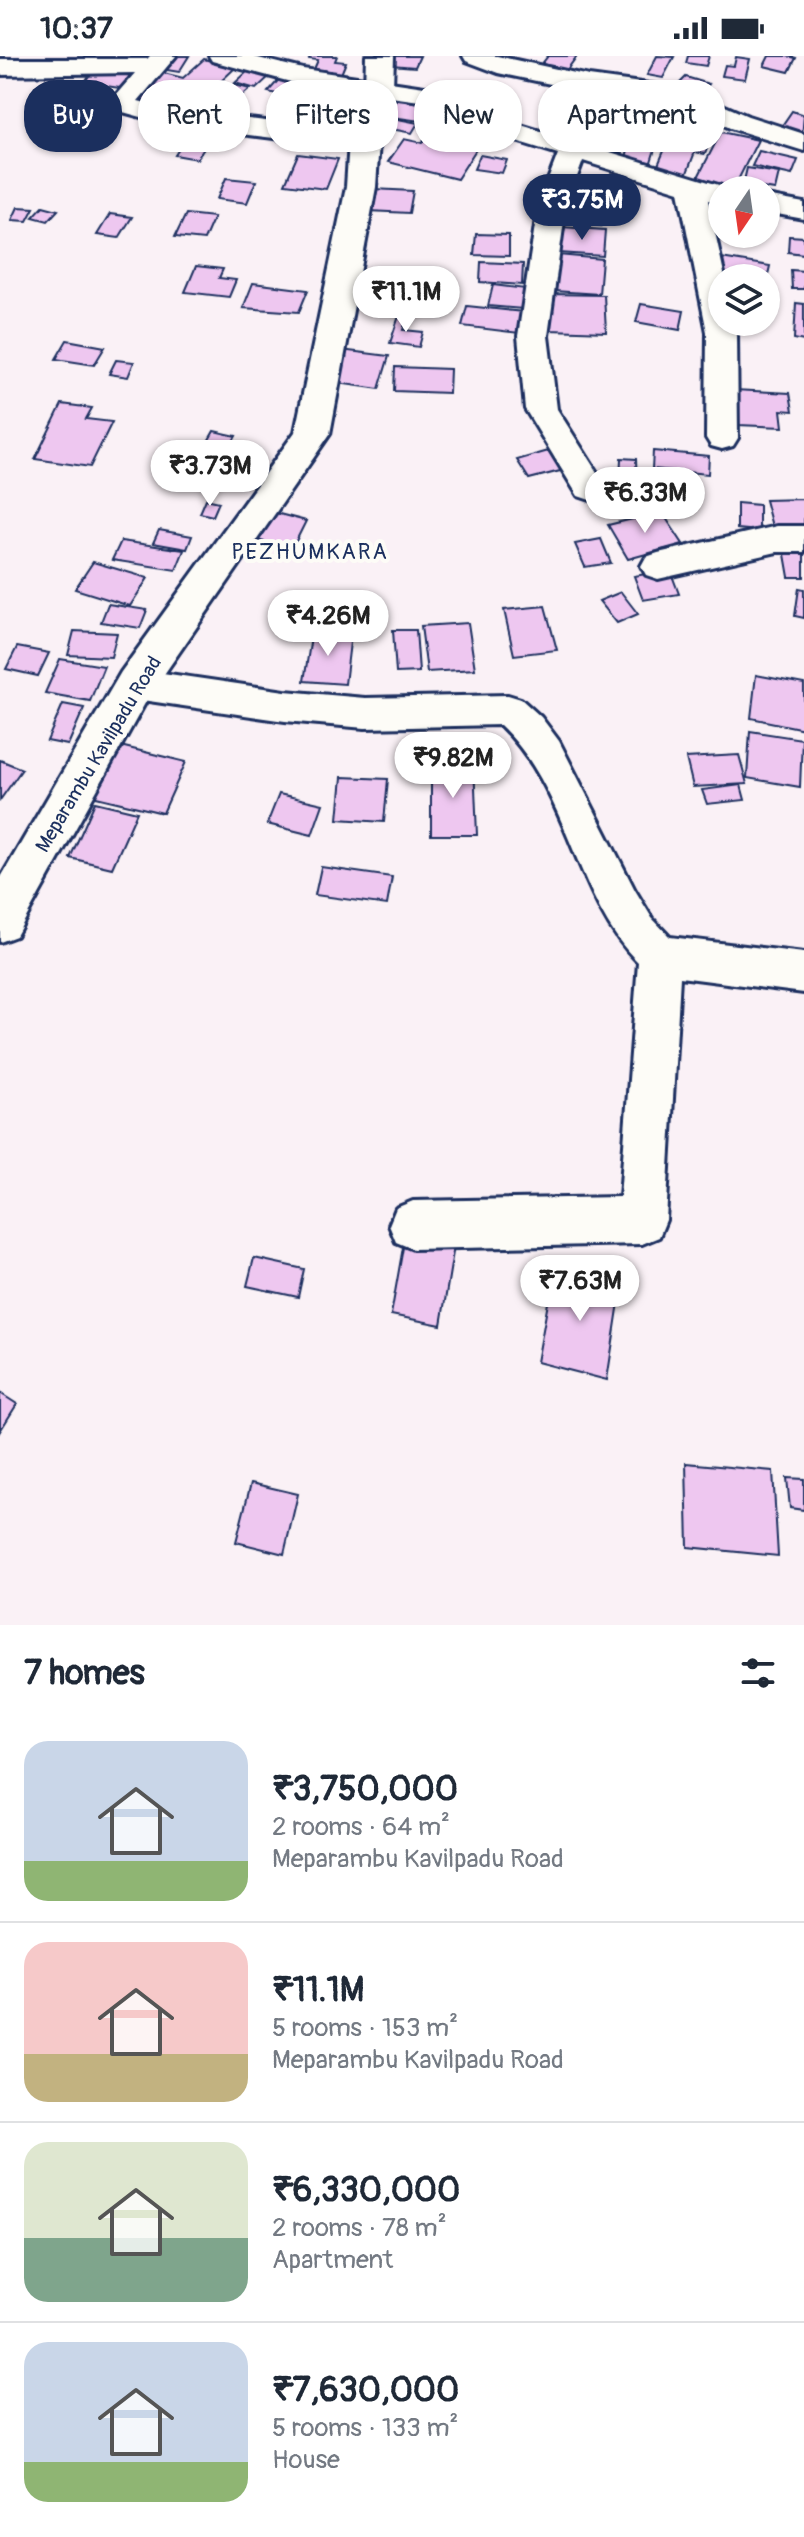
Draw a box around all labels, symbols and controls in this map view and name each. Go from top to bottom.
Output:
text: 10:37 [40,10,113,47]
chip: Buy [24,80,122,152]
chip: Rent [138,80,250,152]
chip: Filters [266,80,398,152]
chip: New [414,80,522,152]
chip: Apartment [538,80,725,152]
pin: ₹3.75M [517,174,647,242]
north arrow [708,176,780,248]
map controls [708,176,780,336]
text: ₹3.75M [541,184,623,216]
button: layers [708,264,780,336]
pin: ₹11.1M [341,266,471,334]
text: ₹11.1M [371,276,441,308]
pin: ₹3.73M [145,440,275,508]
text: ₹3.73M [169,450,251,482]
pin: ₹6.33M [580,467,710,535]
text: ₹6.33M [603,477,687,509]
district label: PEZHUMKARA [231,538,389,566]
pin: ₹4.26M [263,590,393,658]
text: ₹4.26M [286,600,370,632]
street label: Meparambu Kavilpadu Road [30,652,167,857]
pin: ₹9.82M [388,732,518,800]
text: ₹9.82M [412,742,494,774]
pin: ₹7.63M [515,1255,645,1323]
text: ₹7.63M [538,1265,622,1297]
icon: filters [736,1651,780,1695]
text: 7 homes [24,1652,145,1695]
text: ₹3,750,000 [272,1768,458,1811]
icon: home [88,1773,184,1869]
text: 2 rooms · 64 m² [272,1811,450,1843]
text: Meparambu Kavilpadu Road [272,1843,564,1875]
text: ₹11.1M [272,1969,364,2012]
icon: home [88,1974,184,2070]
text: 5 rooms · 153 m² [272,2012,458,2044]
text: Meparambu Kavilpadu Road [272,2044,564,2076]
text: ₹6,330,000 [272,2169,460,2212]
icon: home [88,2174,184,2270]
text: 2 rooms · 78 m² [272,2212,447,2244]
text: Apartment [272,2244,393,2276]
text: ₹7,630,000 [272,2369,459,2412]
icon: home [88,2374,184,2470]
text: 5 rooms · 133 m² [272,2412,458,2444]
text: House [272,2444,340,2476]

